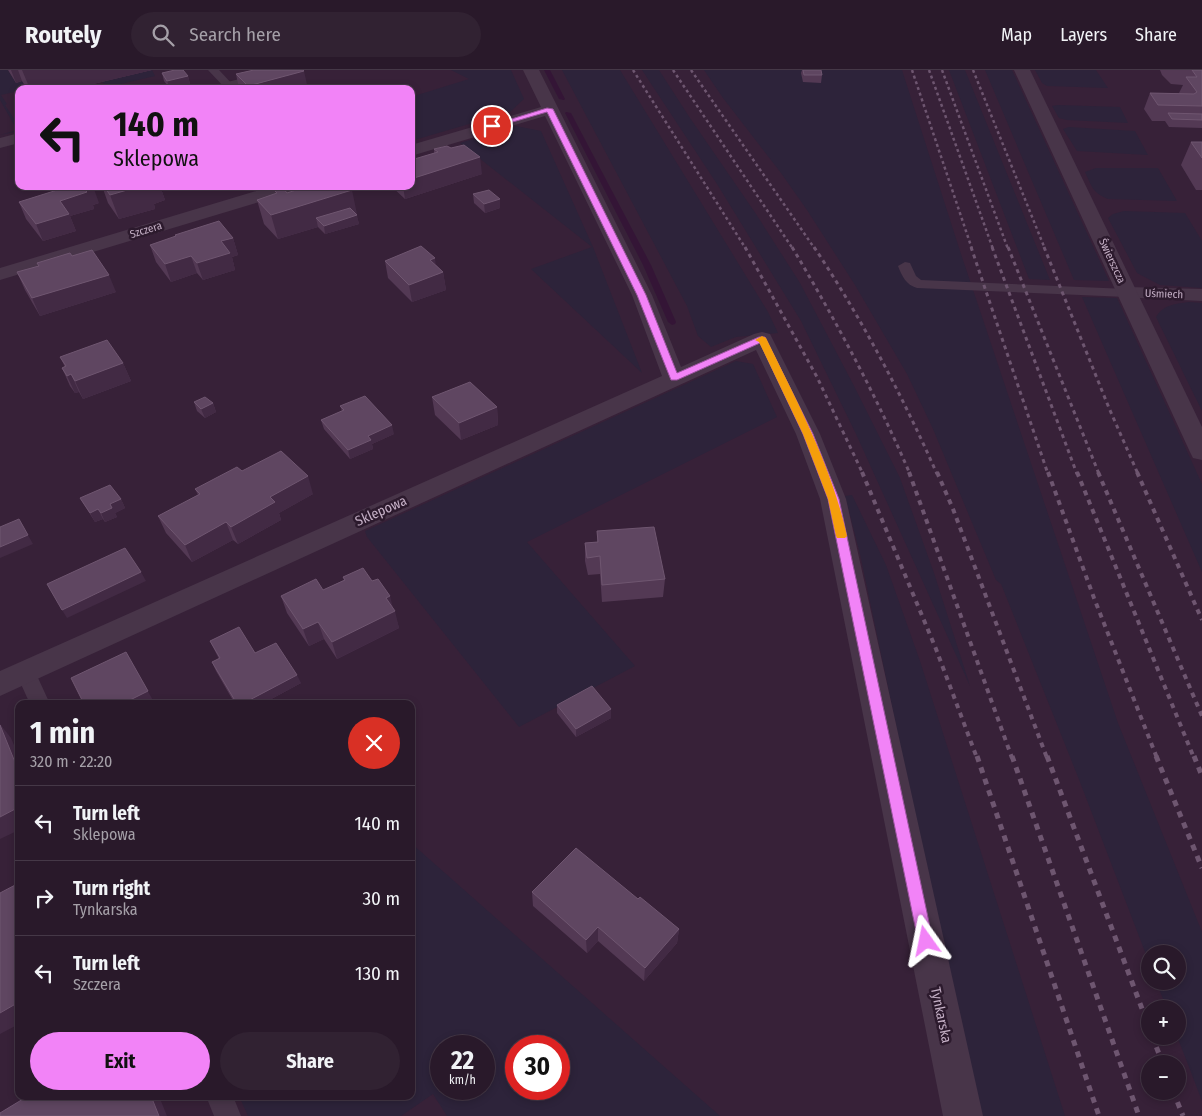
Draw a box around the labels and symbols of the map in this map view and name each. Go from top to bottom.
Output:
pin [471,105,513,147]
street label: Szczera [128,219,164,241]
street label: Świerszcza [1096,236,1129,285]
street label: Uśmiech [1145,287,1183,301]
street label: Sklepowa [353,492,410,530]
position arrow [899,914,951,966]
street label: Tynkarska [927,986,955,1045]
speed limit sign: 30 [505,1035,570,1100]

